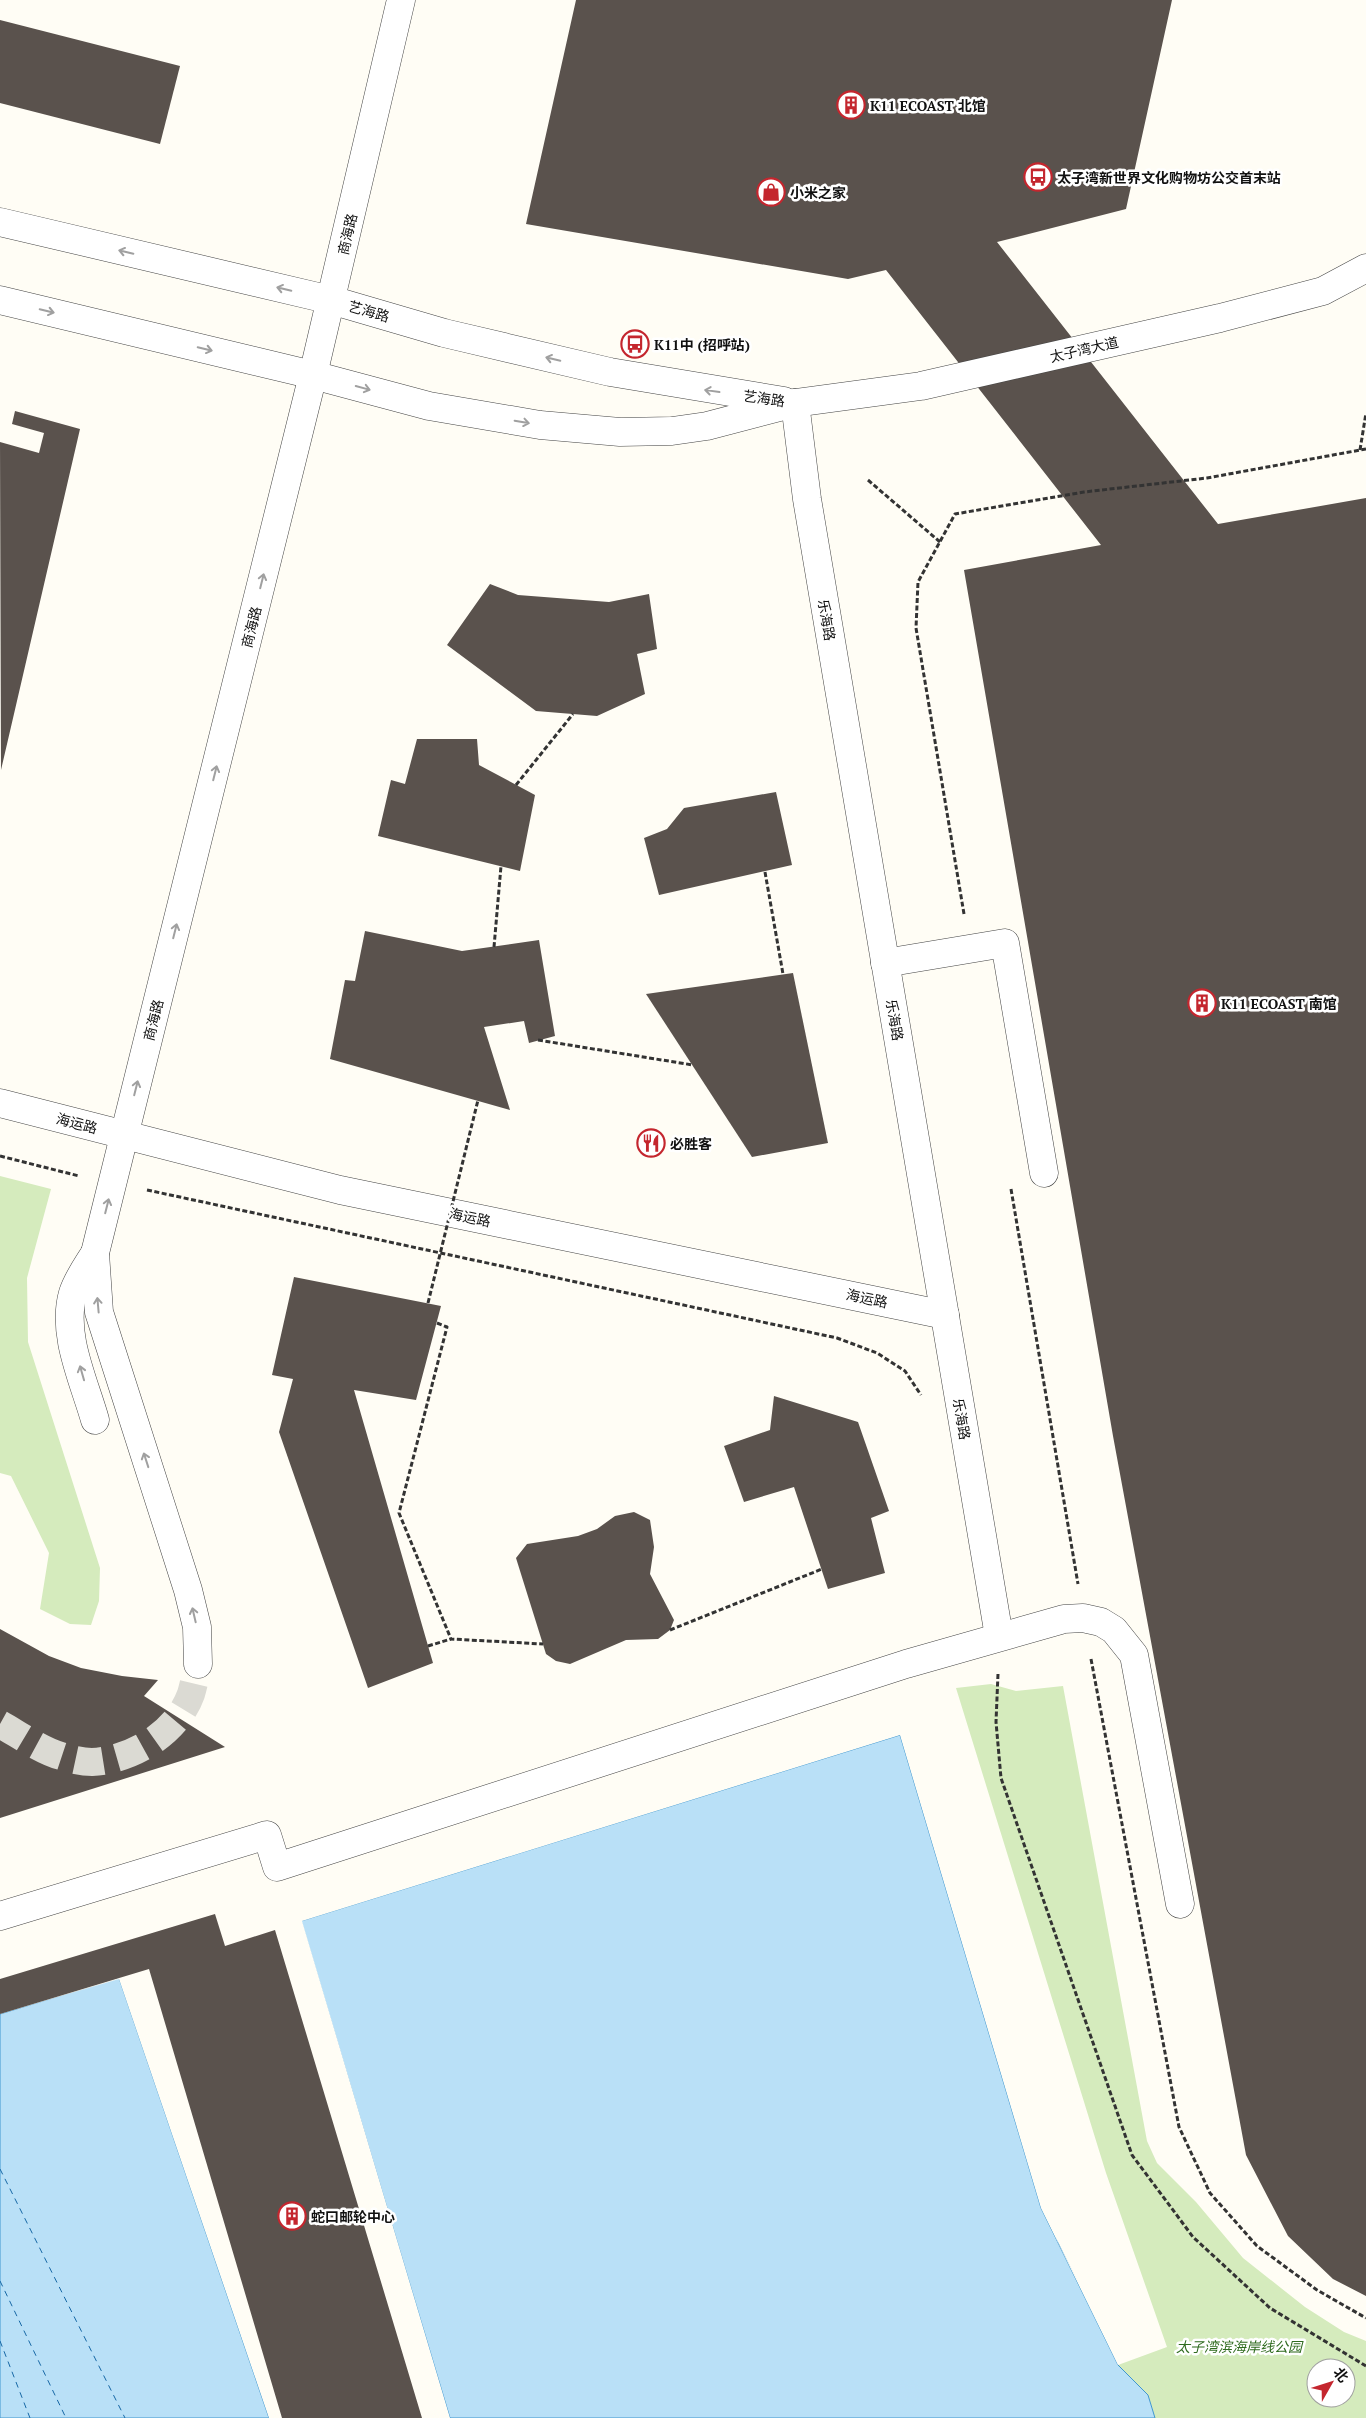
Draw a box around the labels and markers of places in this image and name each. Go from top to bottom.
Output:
building icon: K11 ECOAST 北馆 [836,90,866,120]
place label: K11 ECOAST 北馆 [870,96,986,115]
bus stop icon: 太子湾新世界文化购物坊公交首末站 [1023,162,1053,192]
place label: 太子湾新世界文化购物坊公交首末站 [1057,168,1281,187]
shop icon: 小米之家 [756,177,786,207]
place label: 小米之家 [790,183,846,202]
bus stop icon: K11中 (招呼站) [620,329,650,359]
place label: K11中 (招呼站) [654,335,750,354]
building icon: K11 ECOAST 南馆 [1187,988,1217,1018]
place label: K11 ECOAST 南馆 [1221,994,1337,1013]
restaurant icon: 必胜客 [636,1128,666,1158]
place label: 必胜客 [670,1134,712,1153]
building icon: 蛇口邮轮中心 [277,2201,307,2231]
place label: 蛇口邮轮中心 [311,2207,395,2226]

